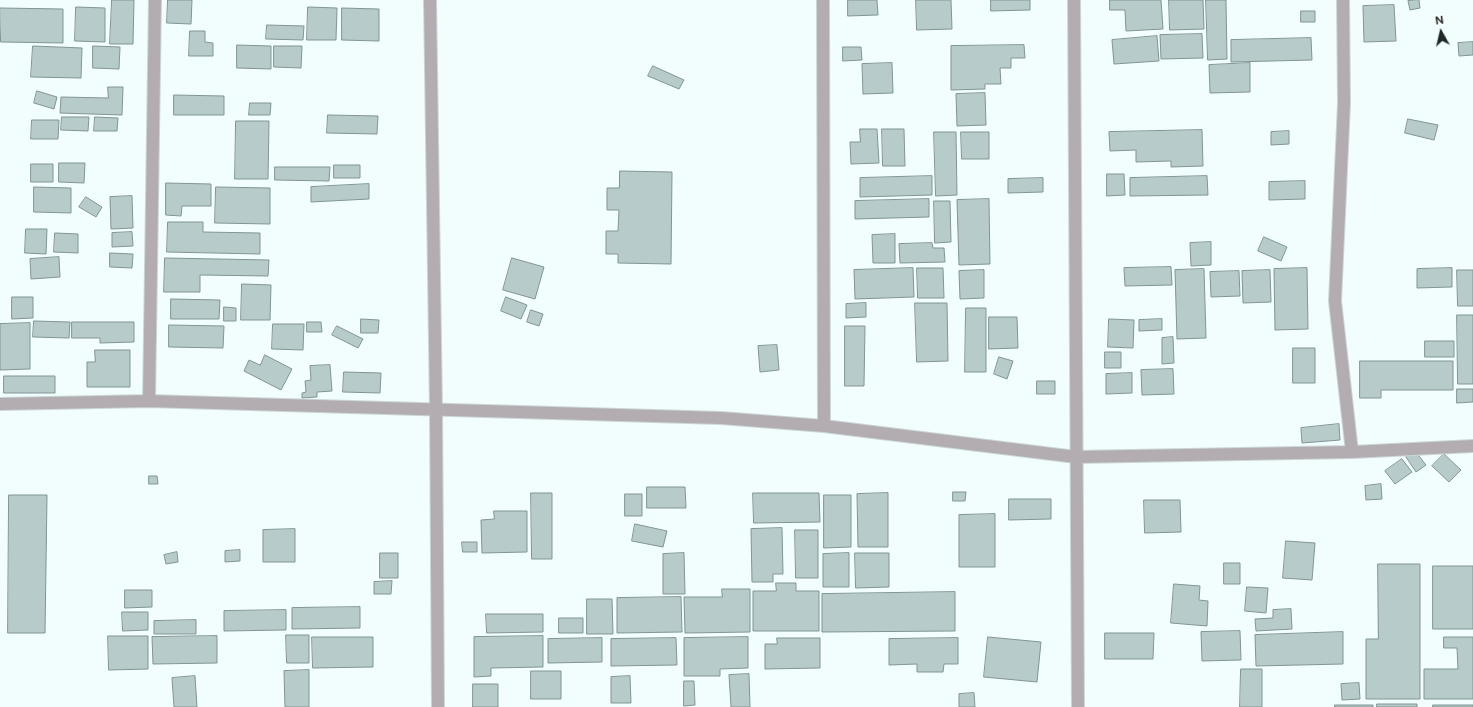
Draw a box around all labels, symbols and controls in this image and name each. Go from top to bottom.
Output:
north arrow [1421,12,1461,52]
text: N [1434,14,1444,27]

